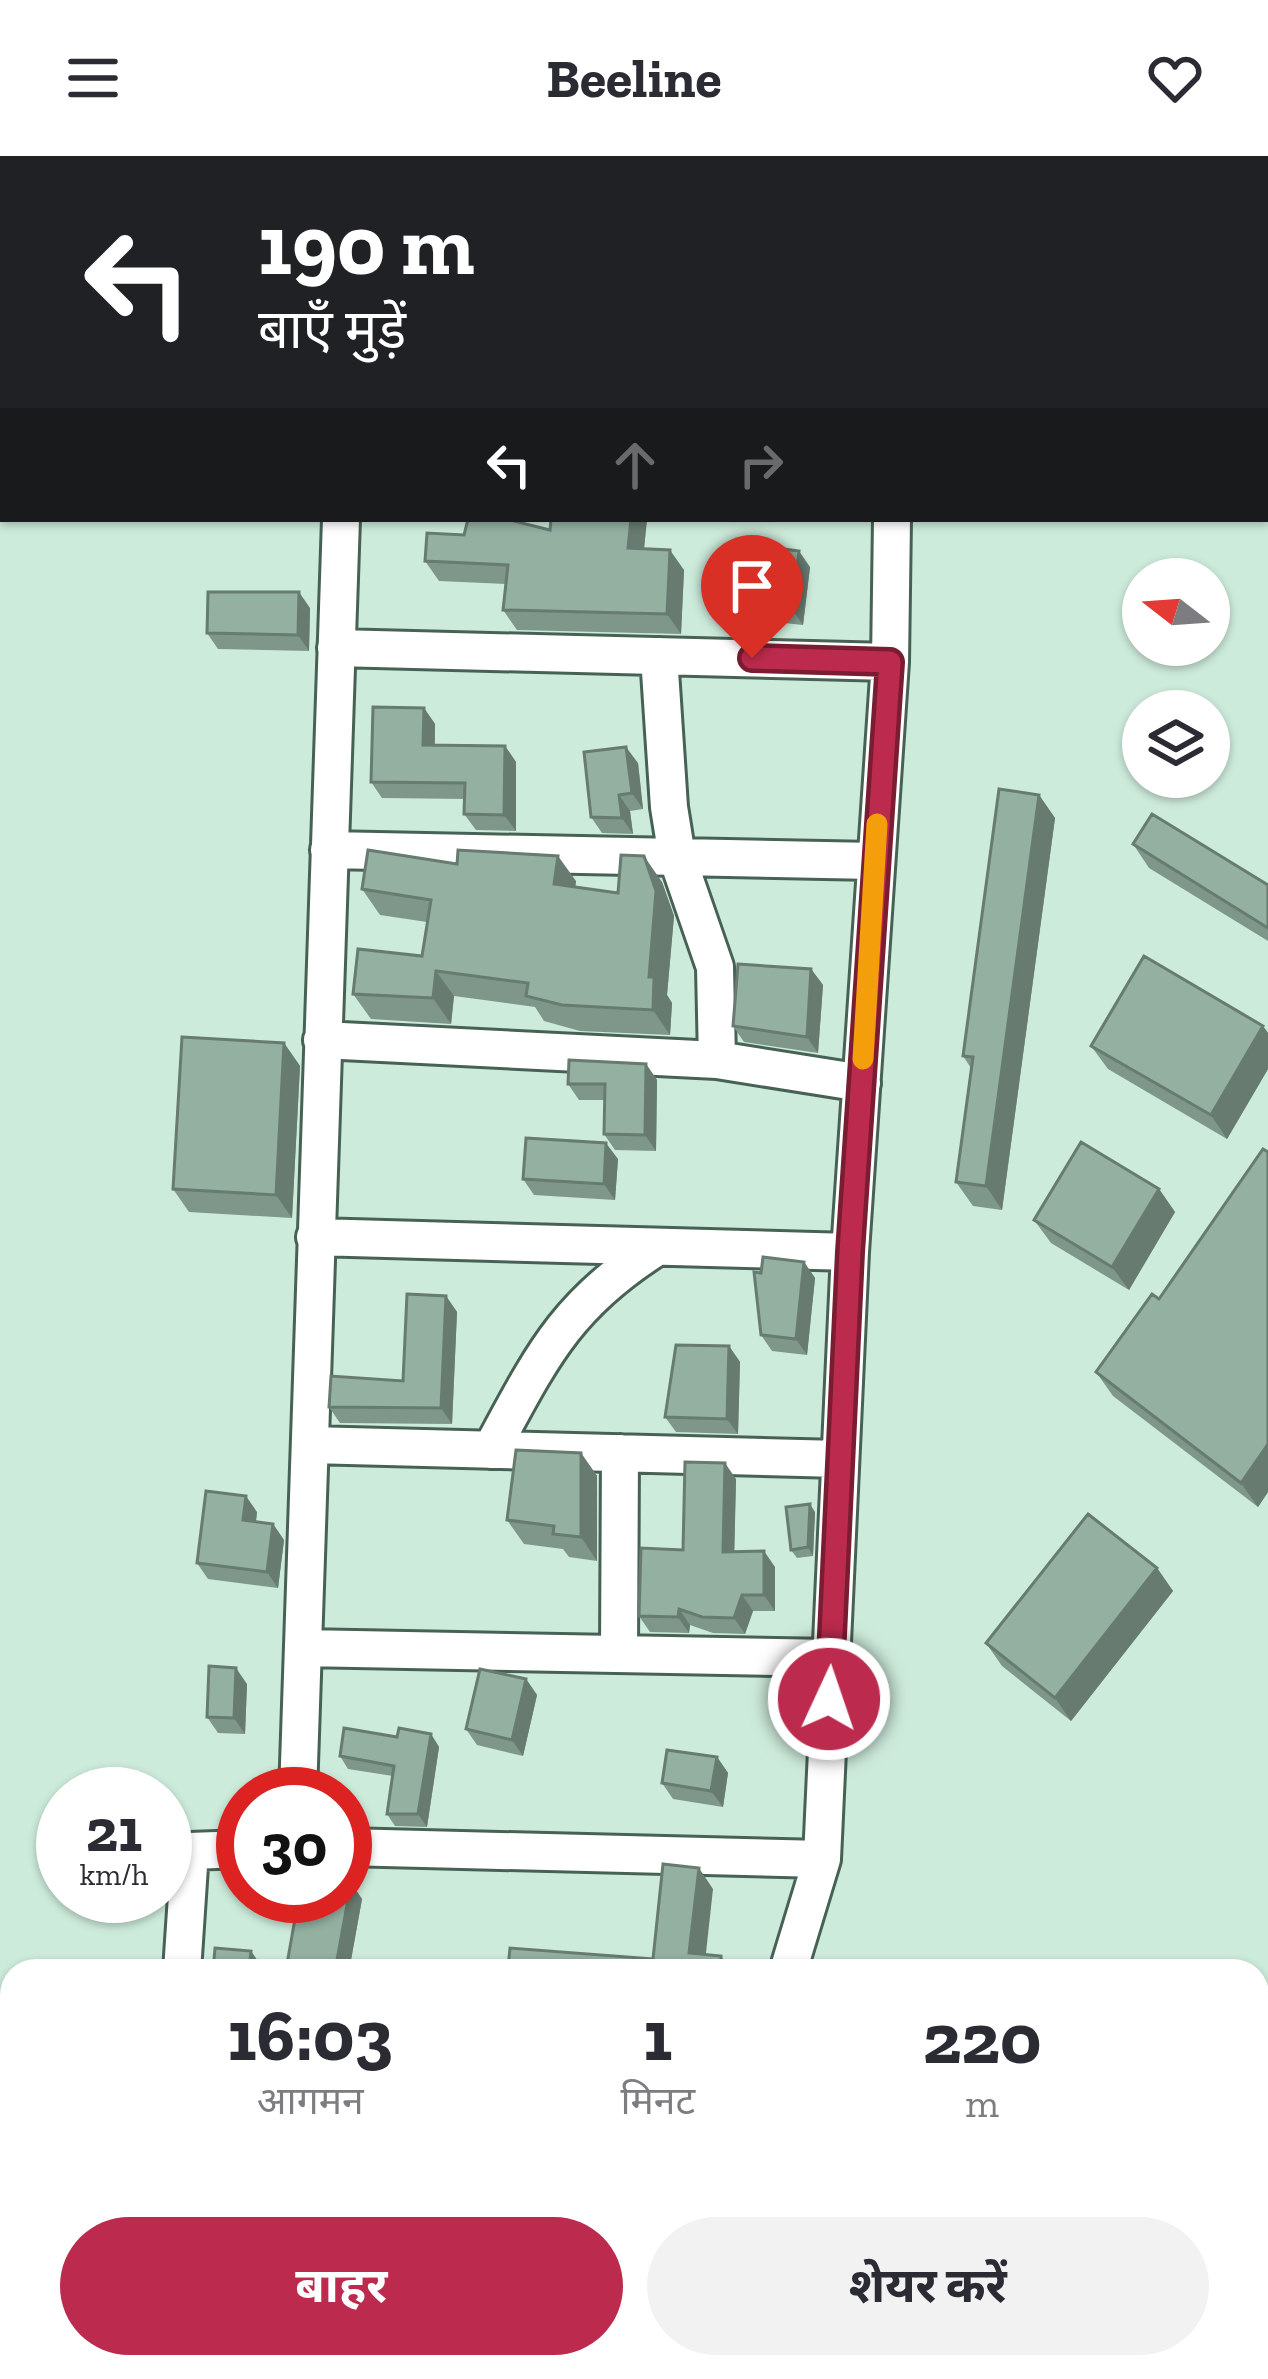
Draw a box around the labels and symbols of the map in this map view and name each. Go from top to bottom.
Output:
pin [701,535,803,658]
north arrow [1122,558,1230,666]
position arrow [766,1636,892,1762]
speed limit sign: 30 [216,1767,372,1923]

